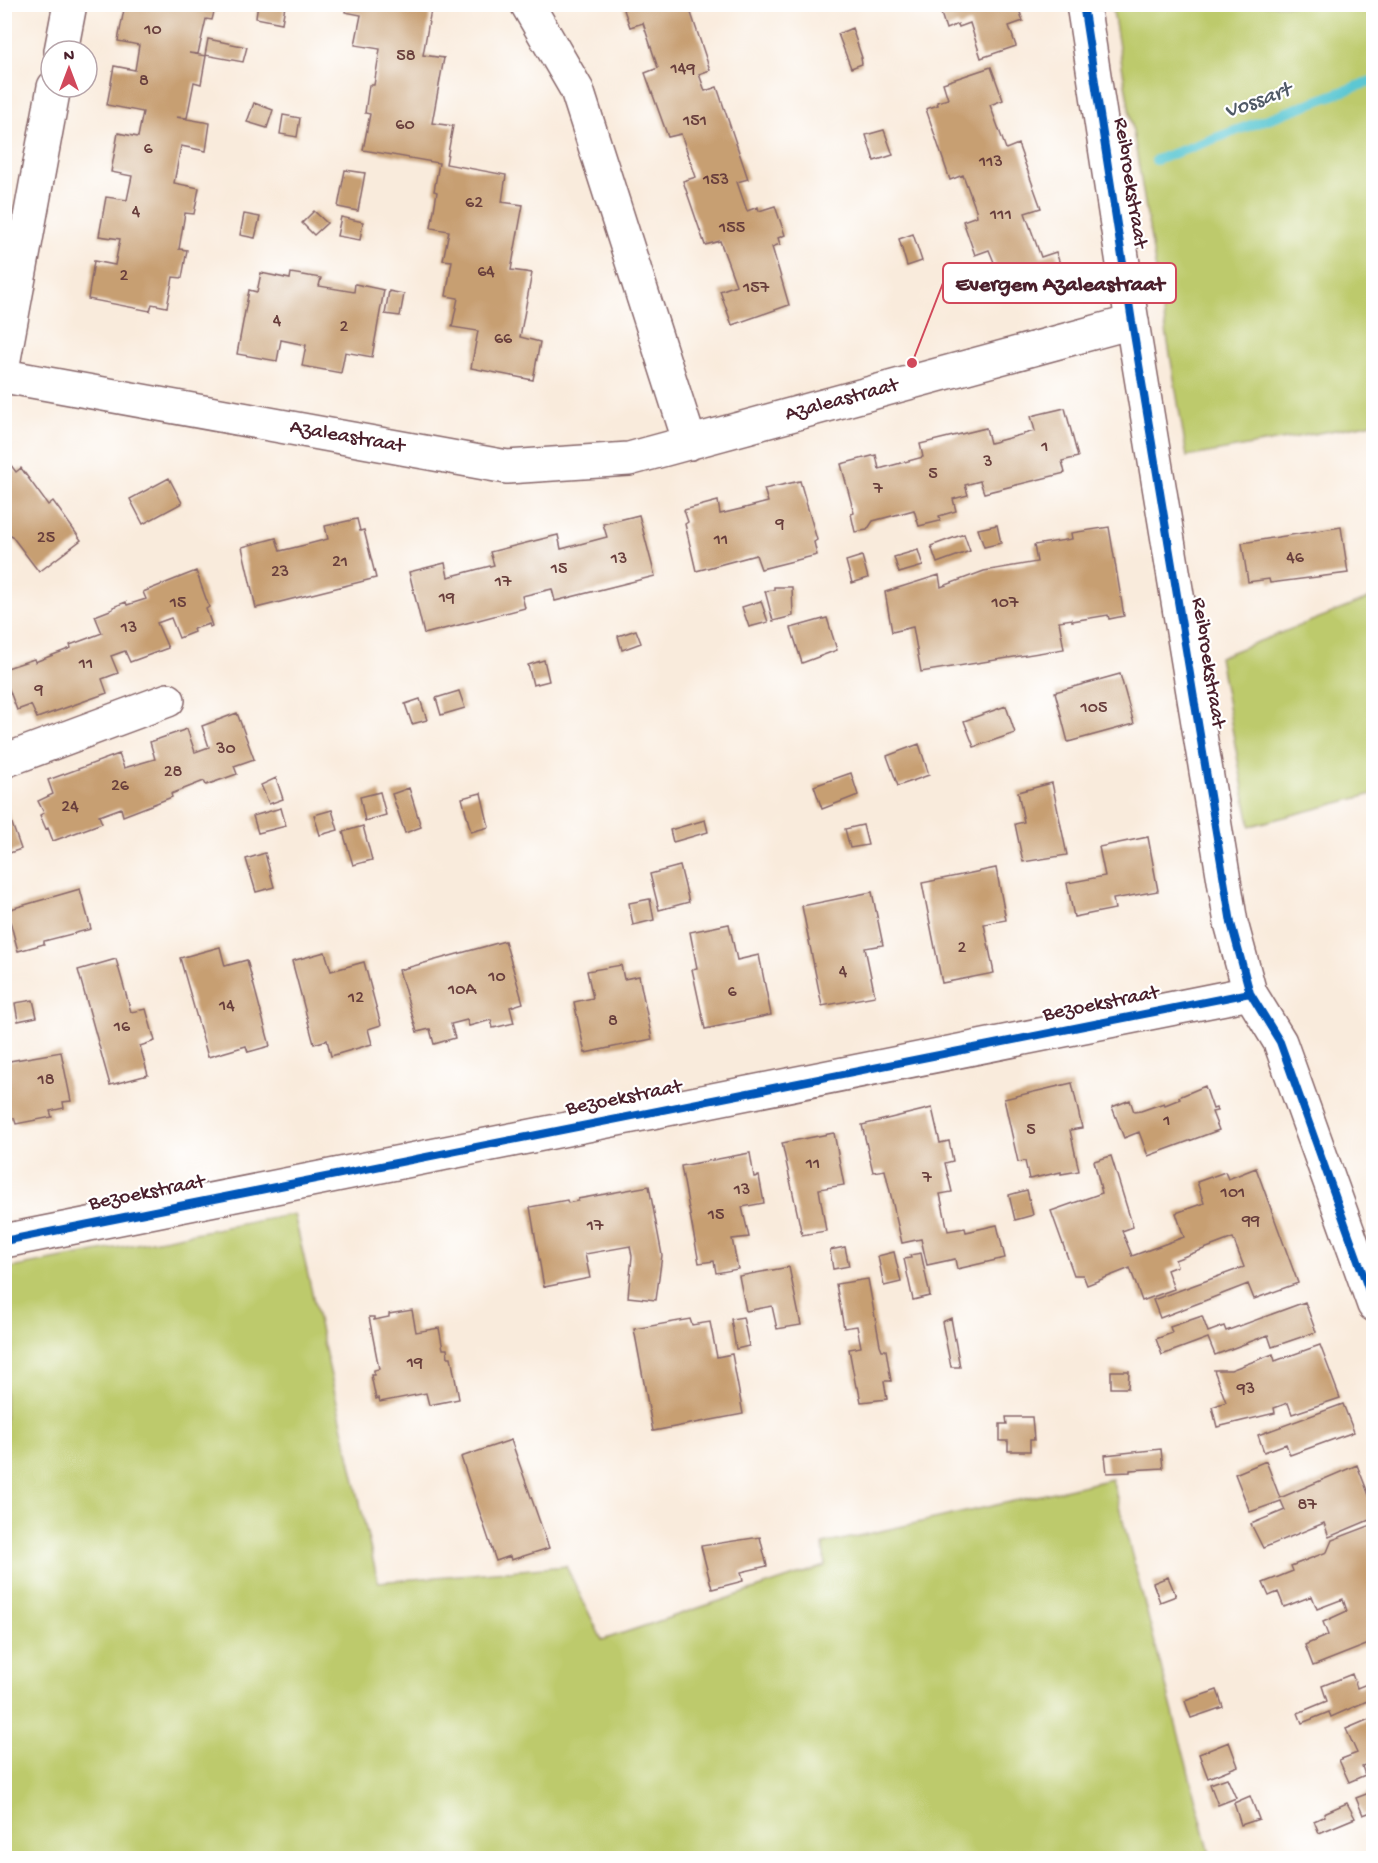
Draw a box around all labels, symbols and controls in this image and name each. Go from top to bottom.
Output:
house number: 10 [143,20,162,41]
north arrow [39,39,99,99]
house number: 58 [396,46,416,67]
text: N [64,48,75,67]
house number: 149 [670,59,695,80]
house number: 8 [139,71,149,92]
water label: Vossart [1221,77,1299,126]
house number: 151 [682,111,707,132]
house number: 60 [395,115,415,136]
street label: Reibroekstraat [1106,116,1152,252]
house number: 6 [143,139,153,160]
house number: 113 [978,152,1003,173]
house number: 153 [702,170,729,191]
house number: 62 [465,193,483,214]
house number: 4 [132,202,141,223]
house number: 111 [989,205,1012,226]
house number: 155 [718,218,745,239]
house number: 64 [477,262,495,283]
callout: Evergem Azaleastraat [943,263,1176,303]
house number: 2 [120,266,129,287]
text: Evergem Azaleastraat [956,273,1166,299]
house number: 157 [742,278,770,299]
house number: 4 [273,311,282,332]
house number: 2 [340,317,349,338]
house number: 66 [494,329,513,350]
street label: Azaleastraat [783,373,904,428]
street label: Azaleastraat [288,416,409,461]
house number: 1 [1040,437,1049,458]
house number: 3 [982,452,993,473]
house number: 5 [928,464,938,485]
house number: 7 [872,479,883,500]
house number: 9 [774,514,785,535]
house number: 25 [37,528,55,549]
house number: 11 [713,530,728,551]
house number: 46 [1286,548,1305,569]
house number: 13 [610,549,627,570]
house number: 21 [332,552,348,573]
house number: 15 [550,559,567,580]
house number: 23 [271,562,289,583]
house number: 17 [494,572,512,593]
house number: 19 [438,588,455,609]
house number: 15 [169,593,186,614]
house number: 107 [991,593,1019,614]
street label: Reibroekstraat [1184,596,1230,732]
house number: 13 [120,618,137,639]
house number: 11 [78,654,93,675]
house number: 9 [33,680,44,701]
house number: 105 [1080,698,1107,719]
house number: 30 [215,739,236,760]
house number: 28 [164,762,182,783]
house number: 26 [111,776,130,797]
house number: 24 [61,797,79,818]
house number: 2 [958,938,967,959]
house number: 4 [839,962,848,983]
house number: 10 [487,967,506,988]
house number: 10A [447,980,477,1001]
street label: Bezoekstraat [1040,981,1163,1029]
house number: 6 [727,982,737,1003]
house number: 12 [347,988,364,1009]
house number: 14 [218,996,235,1017]
house number: 8 [608,1011,618,1032]
house number: 16 [113,1017,131,1038]
house number: 18 [36,1070,55,1091]
street label: Bezoekstraat [563,1075,686,1123]
house number: 1 [1162,1111,1171,1132]
house number: 5 [1026,1120,1036,1141]
house number: 11 [805,1154,820,1175]
house number: 7 [921,1168,932,1189]
street label: Bezoekstraat [86,1170,209,1218]
house number: 13 [733,1180,750,1201]
house number: 101 [1220,1183,1245,1204]
house number: 15 [707,1205,724,1226]
house number: 99 [1241,1211,1260,1232]
house number: 17 [586,1216,604,1237]
house number: 19 [406,1353,423,1374]
house number: 93 [1236,1379,1255,1400]
house number: 87 [1297,1495,1317,1516]

